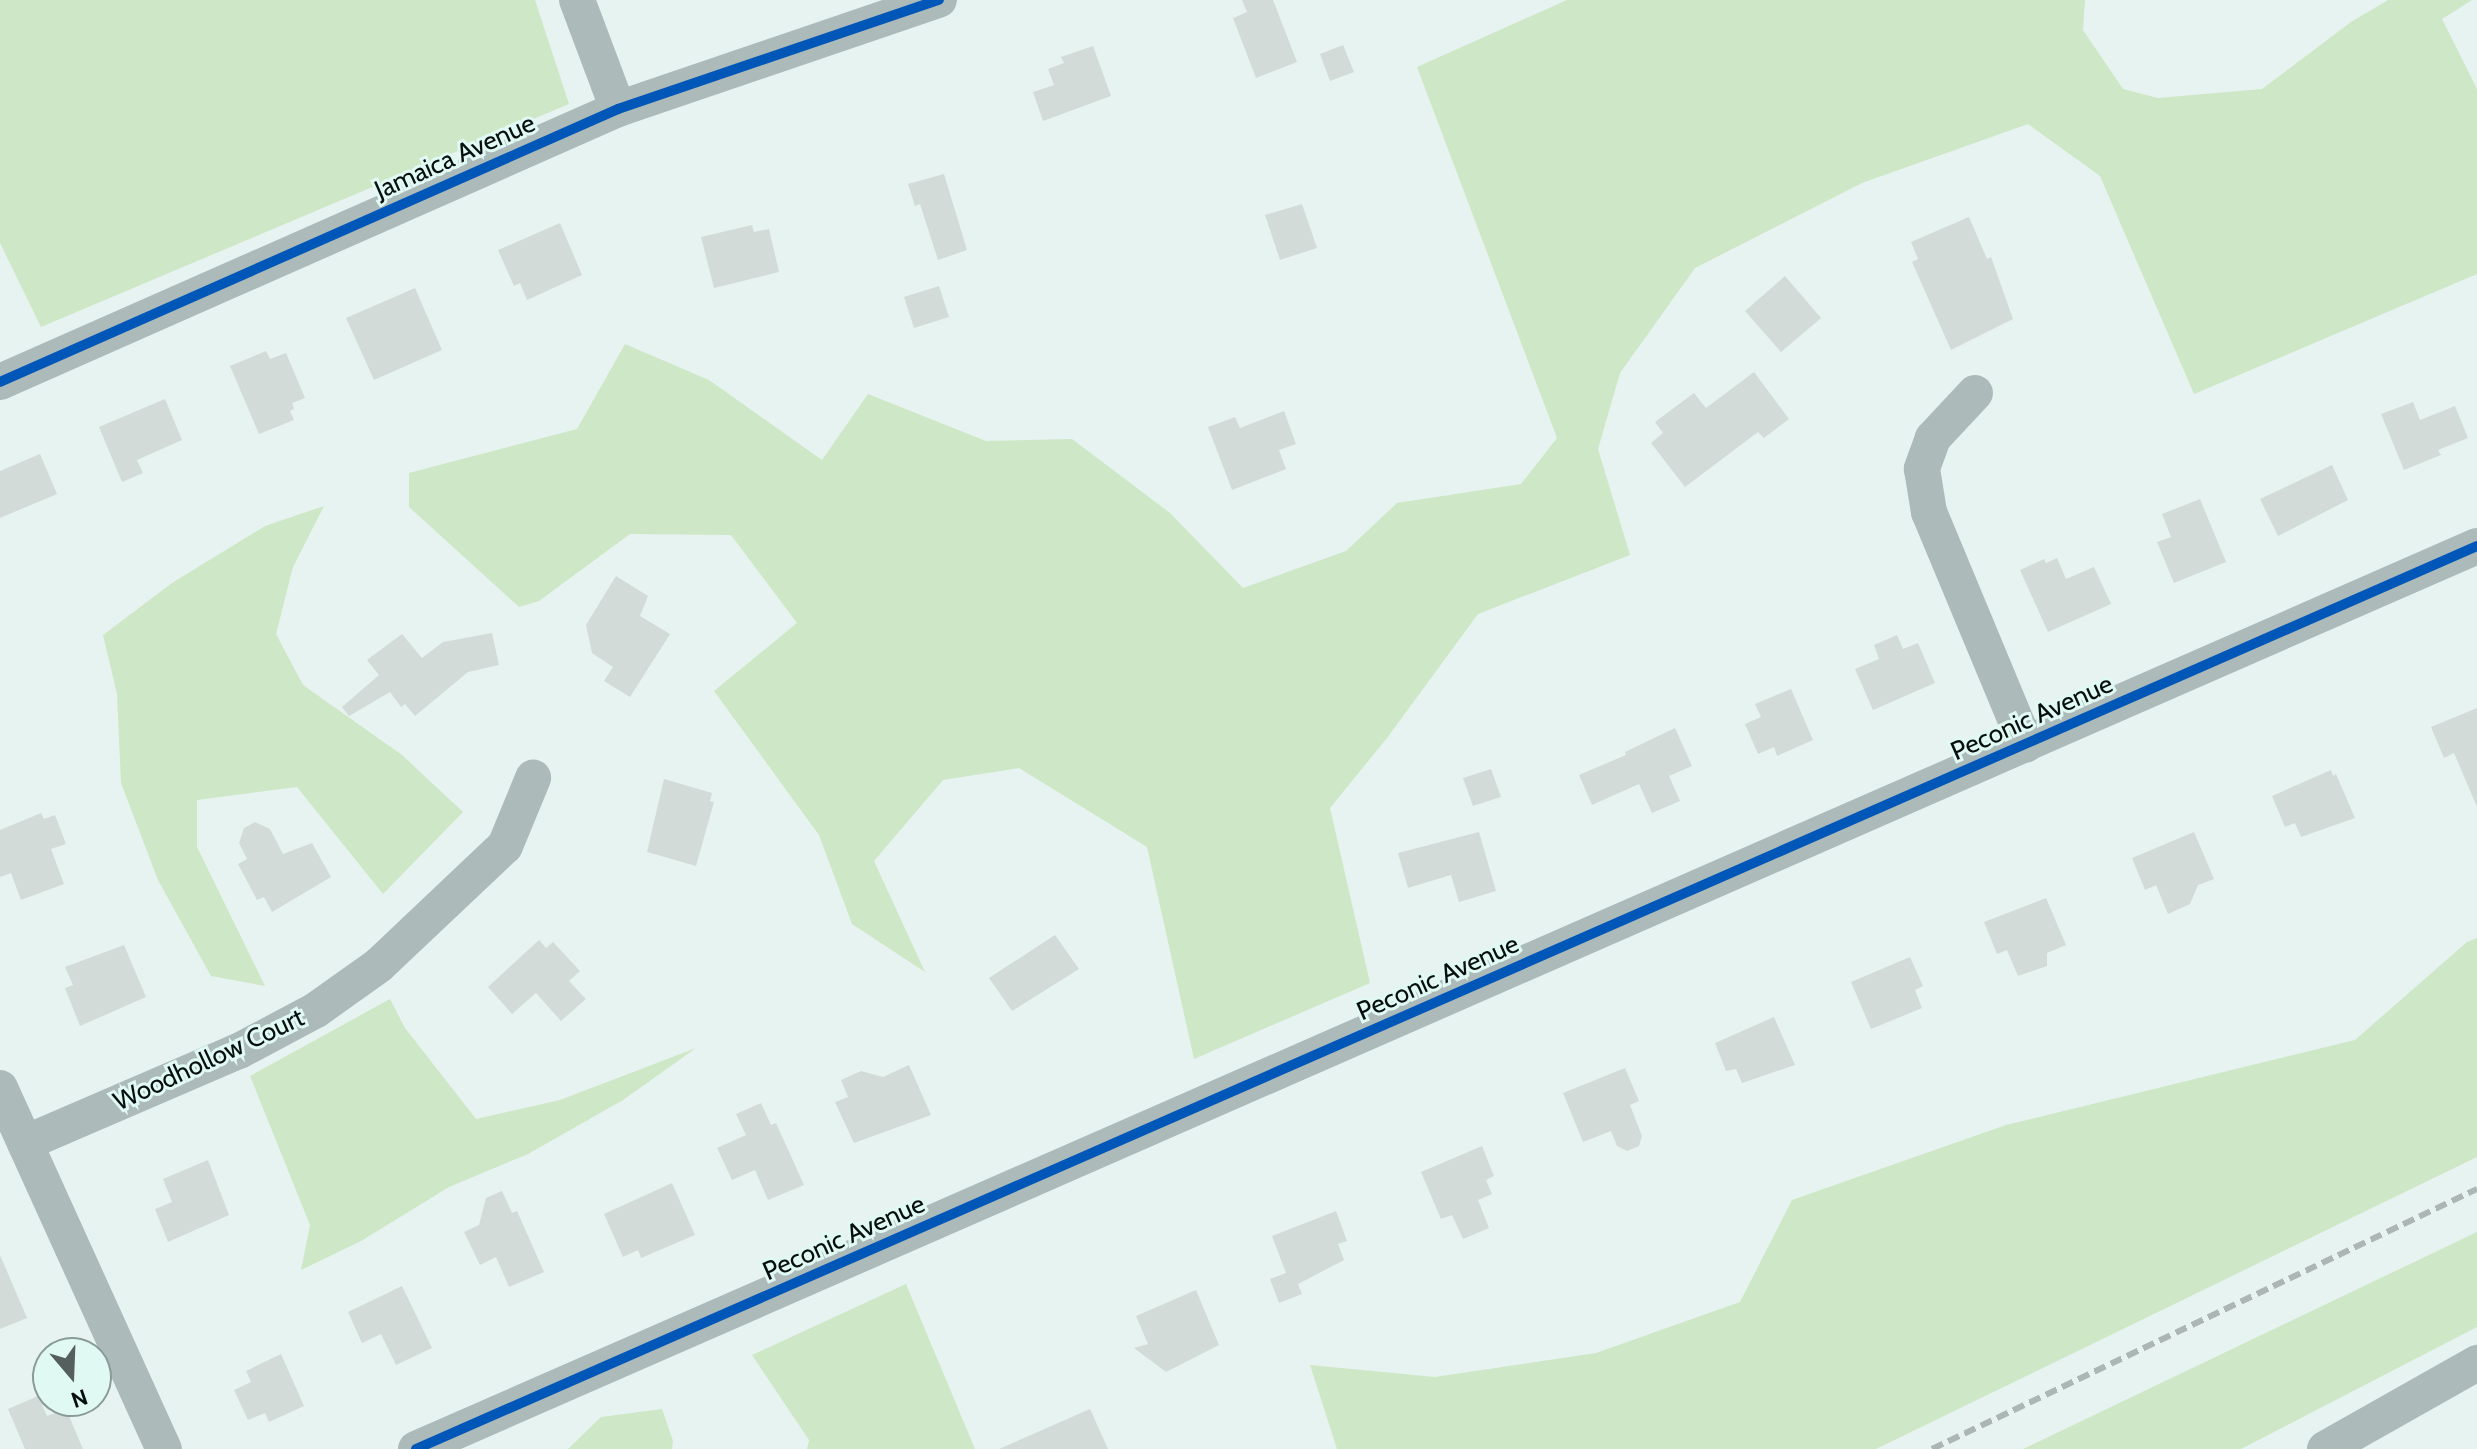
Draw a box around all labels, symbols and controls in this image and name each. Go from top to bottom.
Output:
street label: Jamaica Avenue [370,108,540,206]
street label: Peconic Avenue [1946,668,2118,768]
street label: Peconic Avenue [1352,928,1524,1028]
street label: Woodhollow Court [109,1002,309,1118]
street label: Peconic Avenue [758,1188,930,1288]
north arrow [32,1337,112,1417]
text: N [68,1383,91,1414]

